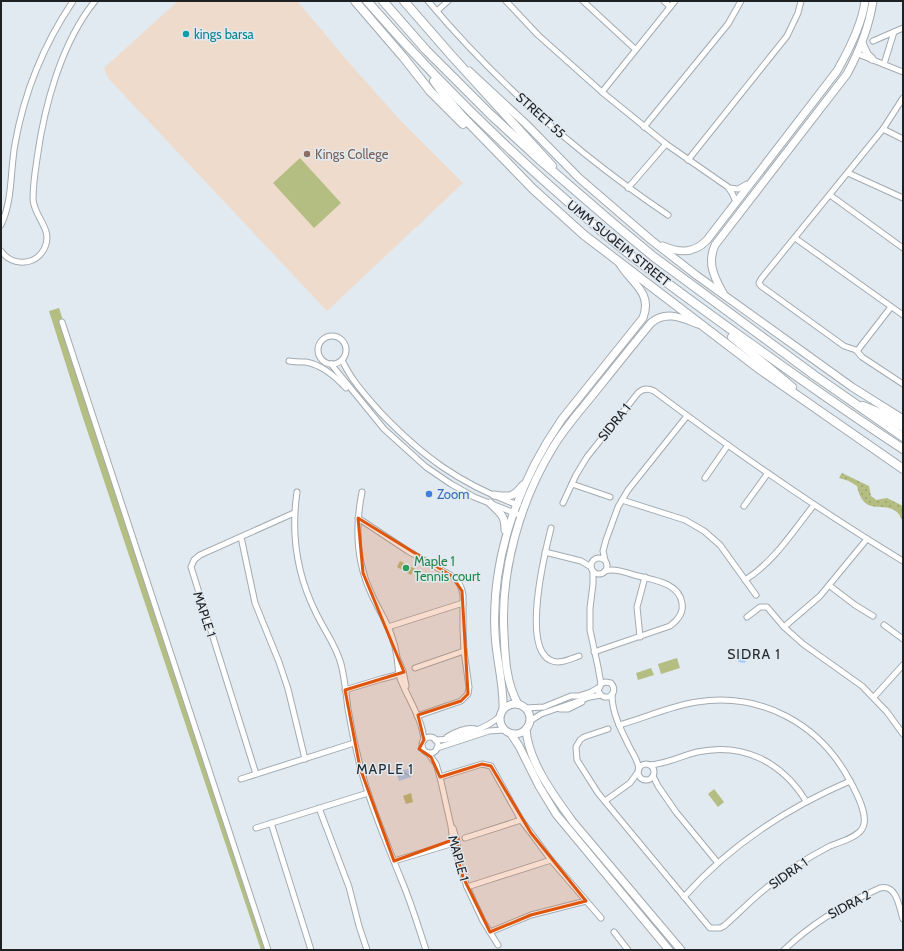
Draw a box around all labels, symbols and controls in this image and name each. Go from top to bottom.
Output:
place label: kings barsa [194,26,255,42]
marker: kings barsa [181,29,191,39]
street label: STREET 55 [513,89,569,141]
place label: Kings College [315,146,389,162]
marker: Kings College [302,149,312,159]
street label: UMM SUQEIM STREET [564,197,674,290]
street label: SIDRA 1 [594,400,634,444]
place label: Zoom [437,486,469,502]
marker: Zoom [424,489,434,499]
place label: Maple 1 Tennis court [414,553,481,584]
marker: Maple 1 Tennis court [401,563,411,573]
street label: MAPLE 1 [190,589,220,639]
district label: SIDRA 1 [727,645,781,663]
district label: MAPLE 1 [356,760,414,778]
street label: MAPLE 1 [445,833,473,883]
street label: SIDRA 1 [766,854,810,892]
street label: SIDRA 2 [825,886,873,922]

